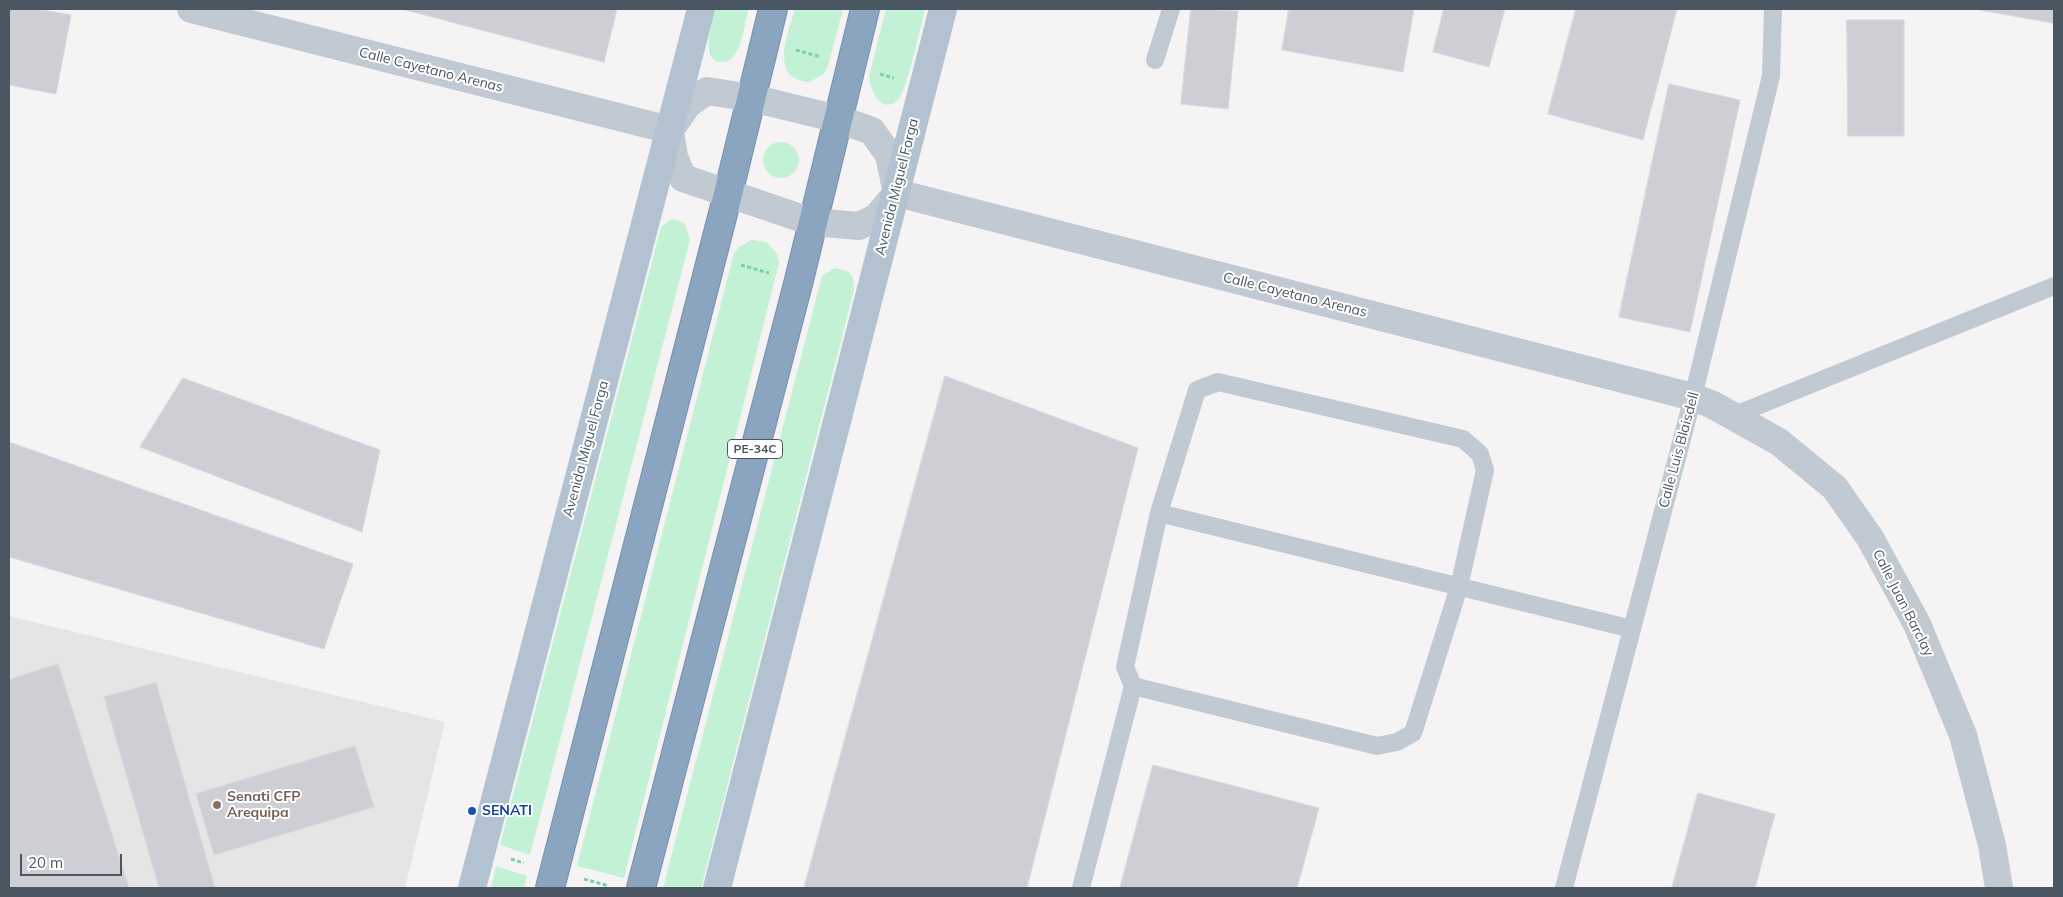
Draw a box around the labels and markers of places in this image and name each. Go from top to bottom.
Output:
place label: Senati CFP Arequipa [227,789,301,822]
marker: Senati CFP Arequipa [211,799,223,811]
place label: SENATI [482,803,532,819]
marker: SENATI [466,805,478,817]

